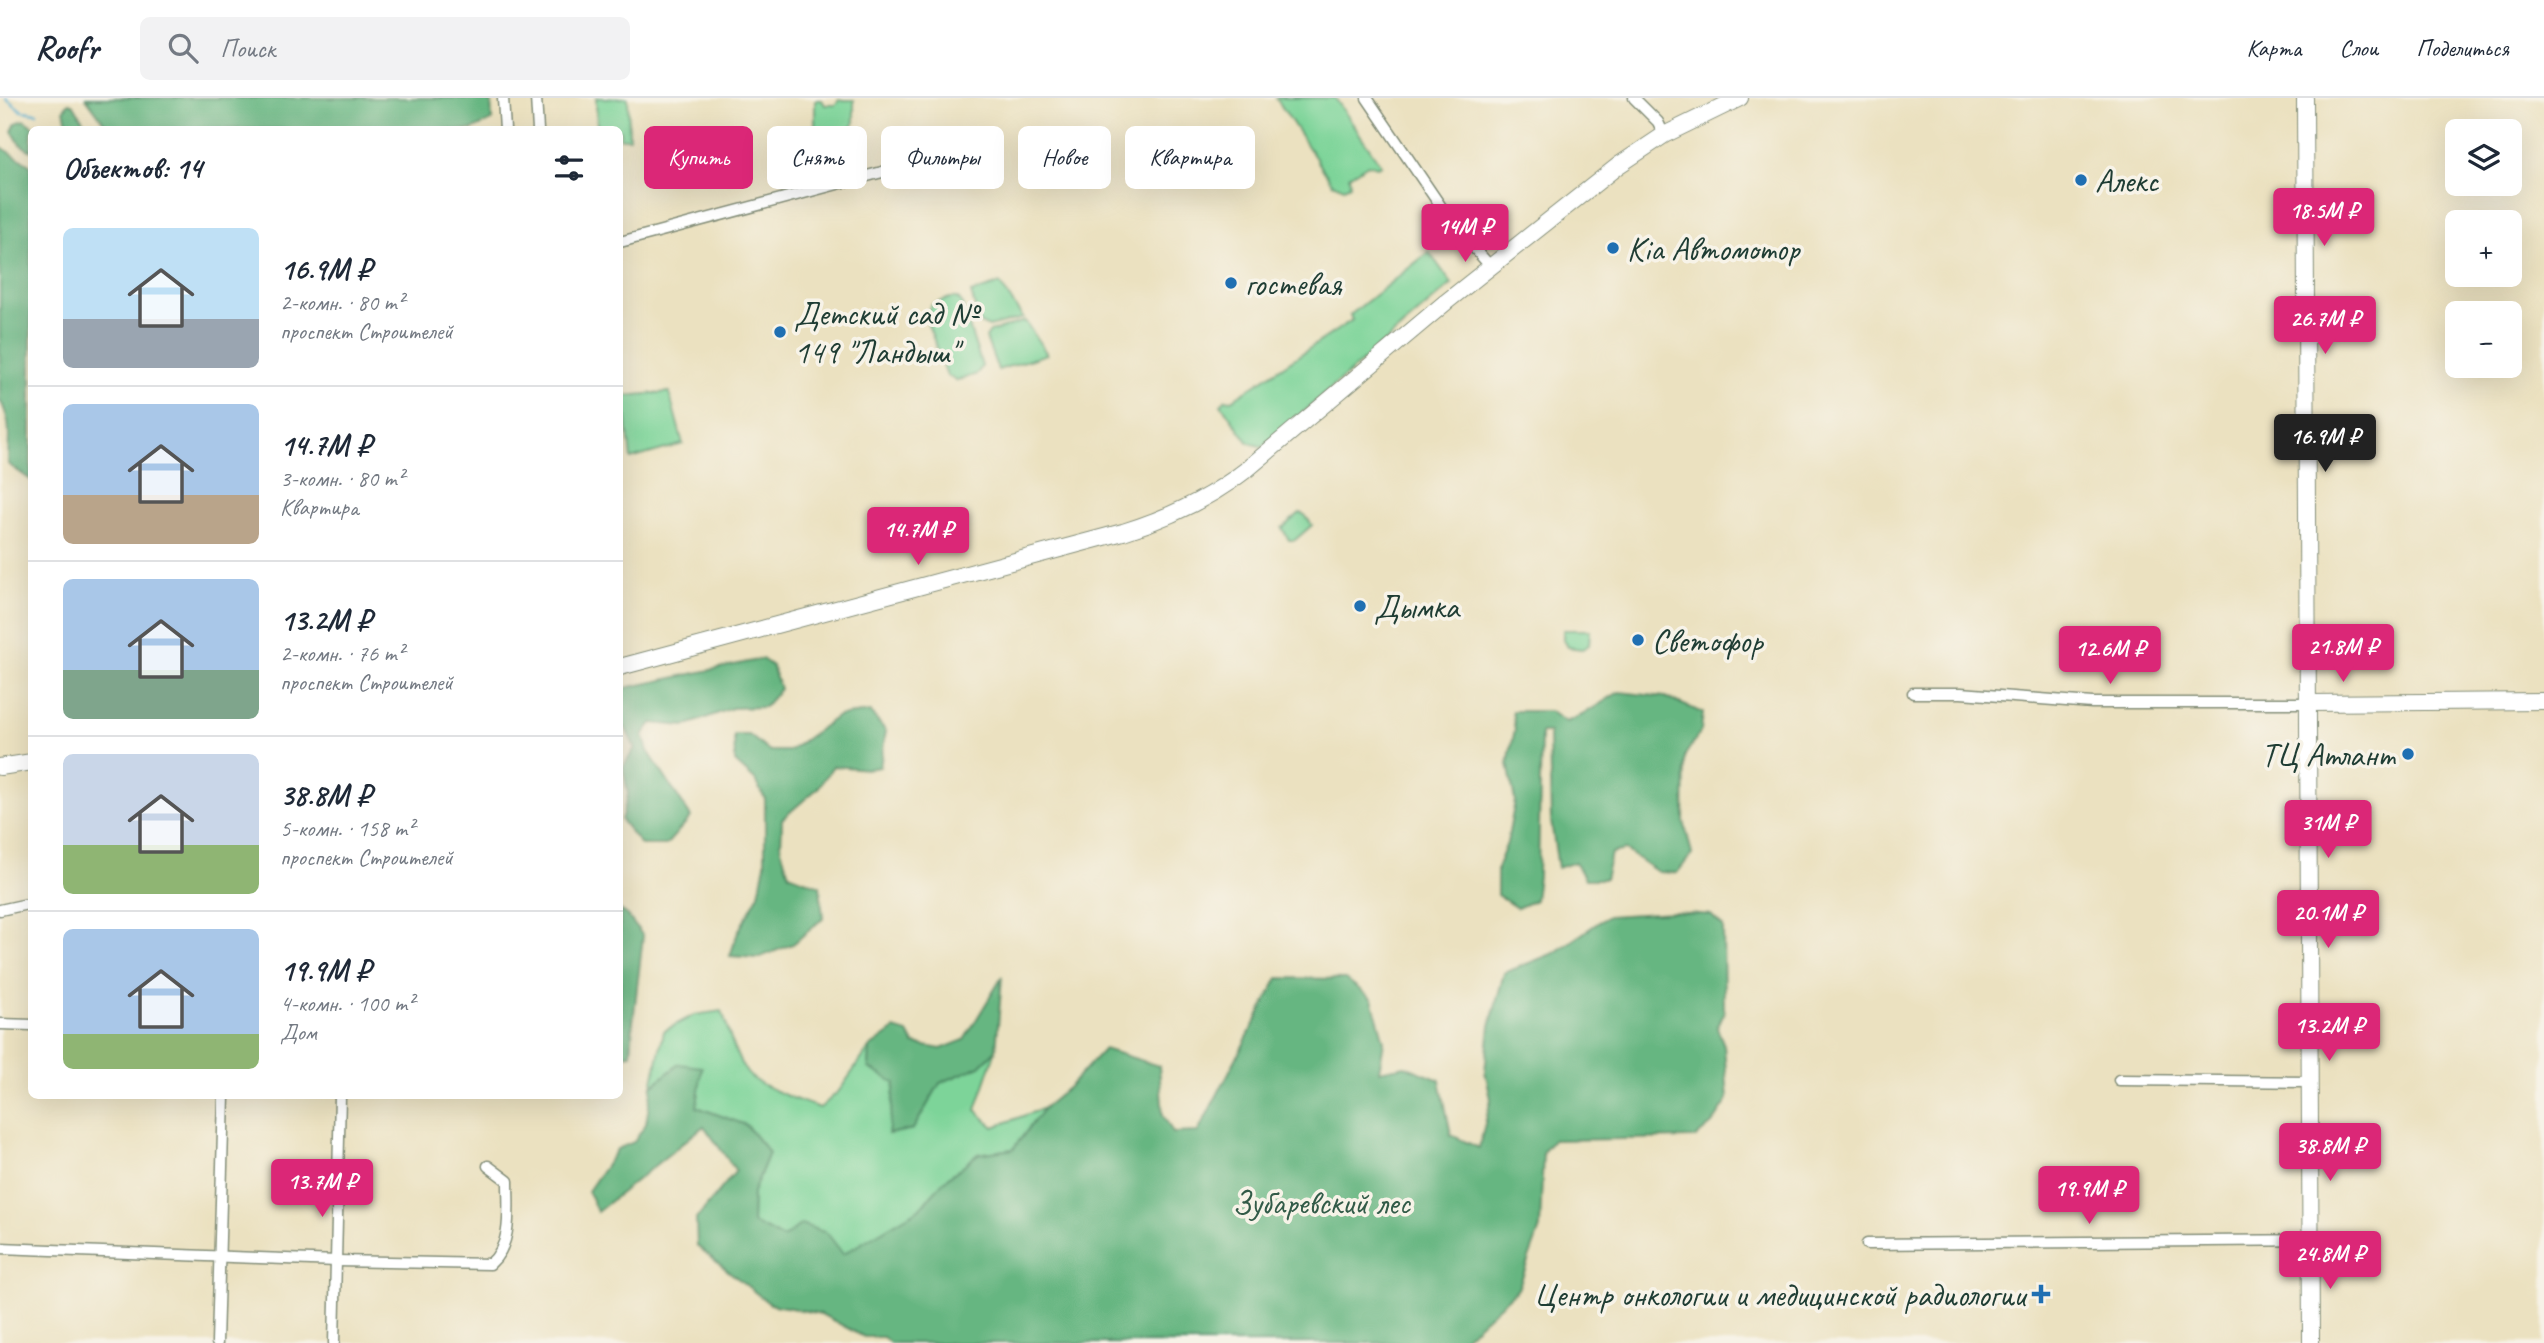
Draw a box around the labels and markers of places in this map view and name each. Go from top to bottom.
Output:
place label: Алекс [2095,160,2160,202]
marker: Алекс [2073,172,2089,188]
pin: 18.5M ₽ [2259,188,2389,248]
pin: 14M ₽ [1416,204,1514,264]
place label: Kia Автомотор [1627,228,1802,270]
marker: Kia Автомотор [1605,240,1621,256]
place label: гостевая [1245,263,1343,305]
marker: гостевая [1223,275,1239,291]
place label: Детский сад № 149 "Ландыш" [794,293,982,373]
pin: 26.7M ₽ [2260,296,2390,356]
marker: Детский сад № 149 "Ландыш" [772,324,788,340]
pin: 16.9M ₽ [2260,414,2390,474]
pin: 14.7M ₽ [853,508,983,567]
place label: Дымка [1374,586,1462,628]
marker: Дымка [1352,598,1368,614]
place label: Светофор [1652,620,1764,662]
pin: 21.8M ₽ [2278,624,2408,684]
pin: 12.6M ₽ [2045,626,2175,686]
marker: Светофор [1630,632,1646,648]
place label: ТЦ Атлант [2261,734,2396,776]
marker: ТЦ Атлант [2400,746,2416,762]
pin: 31M ₽ [2279,800,2377,860]
pin: 20.1M ₽ [2263,890,2393,950]
pin: 13.2M ₽ [2264,1004,2394,1063]
pin: 38.8M ₽ [2265,1124,2395,1183]
pin: 13.7M ₽ [257,1160,387,1219]
pin: 19.9M ₽ [2024,1166,2154,1226]
pin: 24.8M ₽ [2265,1232,2395,1291]
place label: Центр онкологии и медицинской радиологии [1534,1274,2028,1316]
marker: Центр онкологии и медицинской радиологии [2031,1284,2051,1304]

